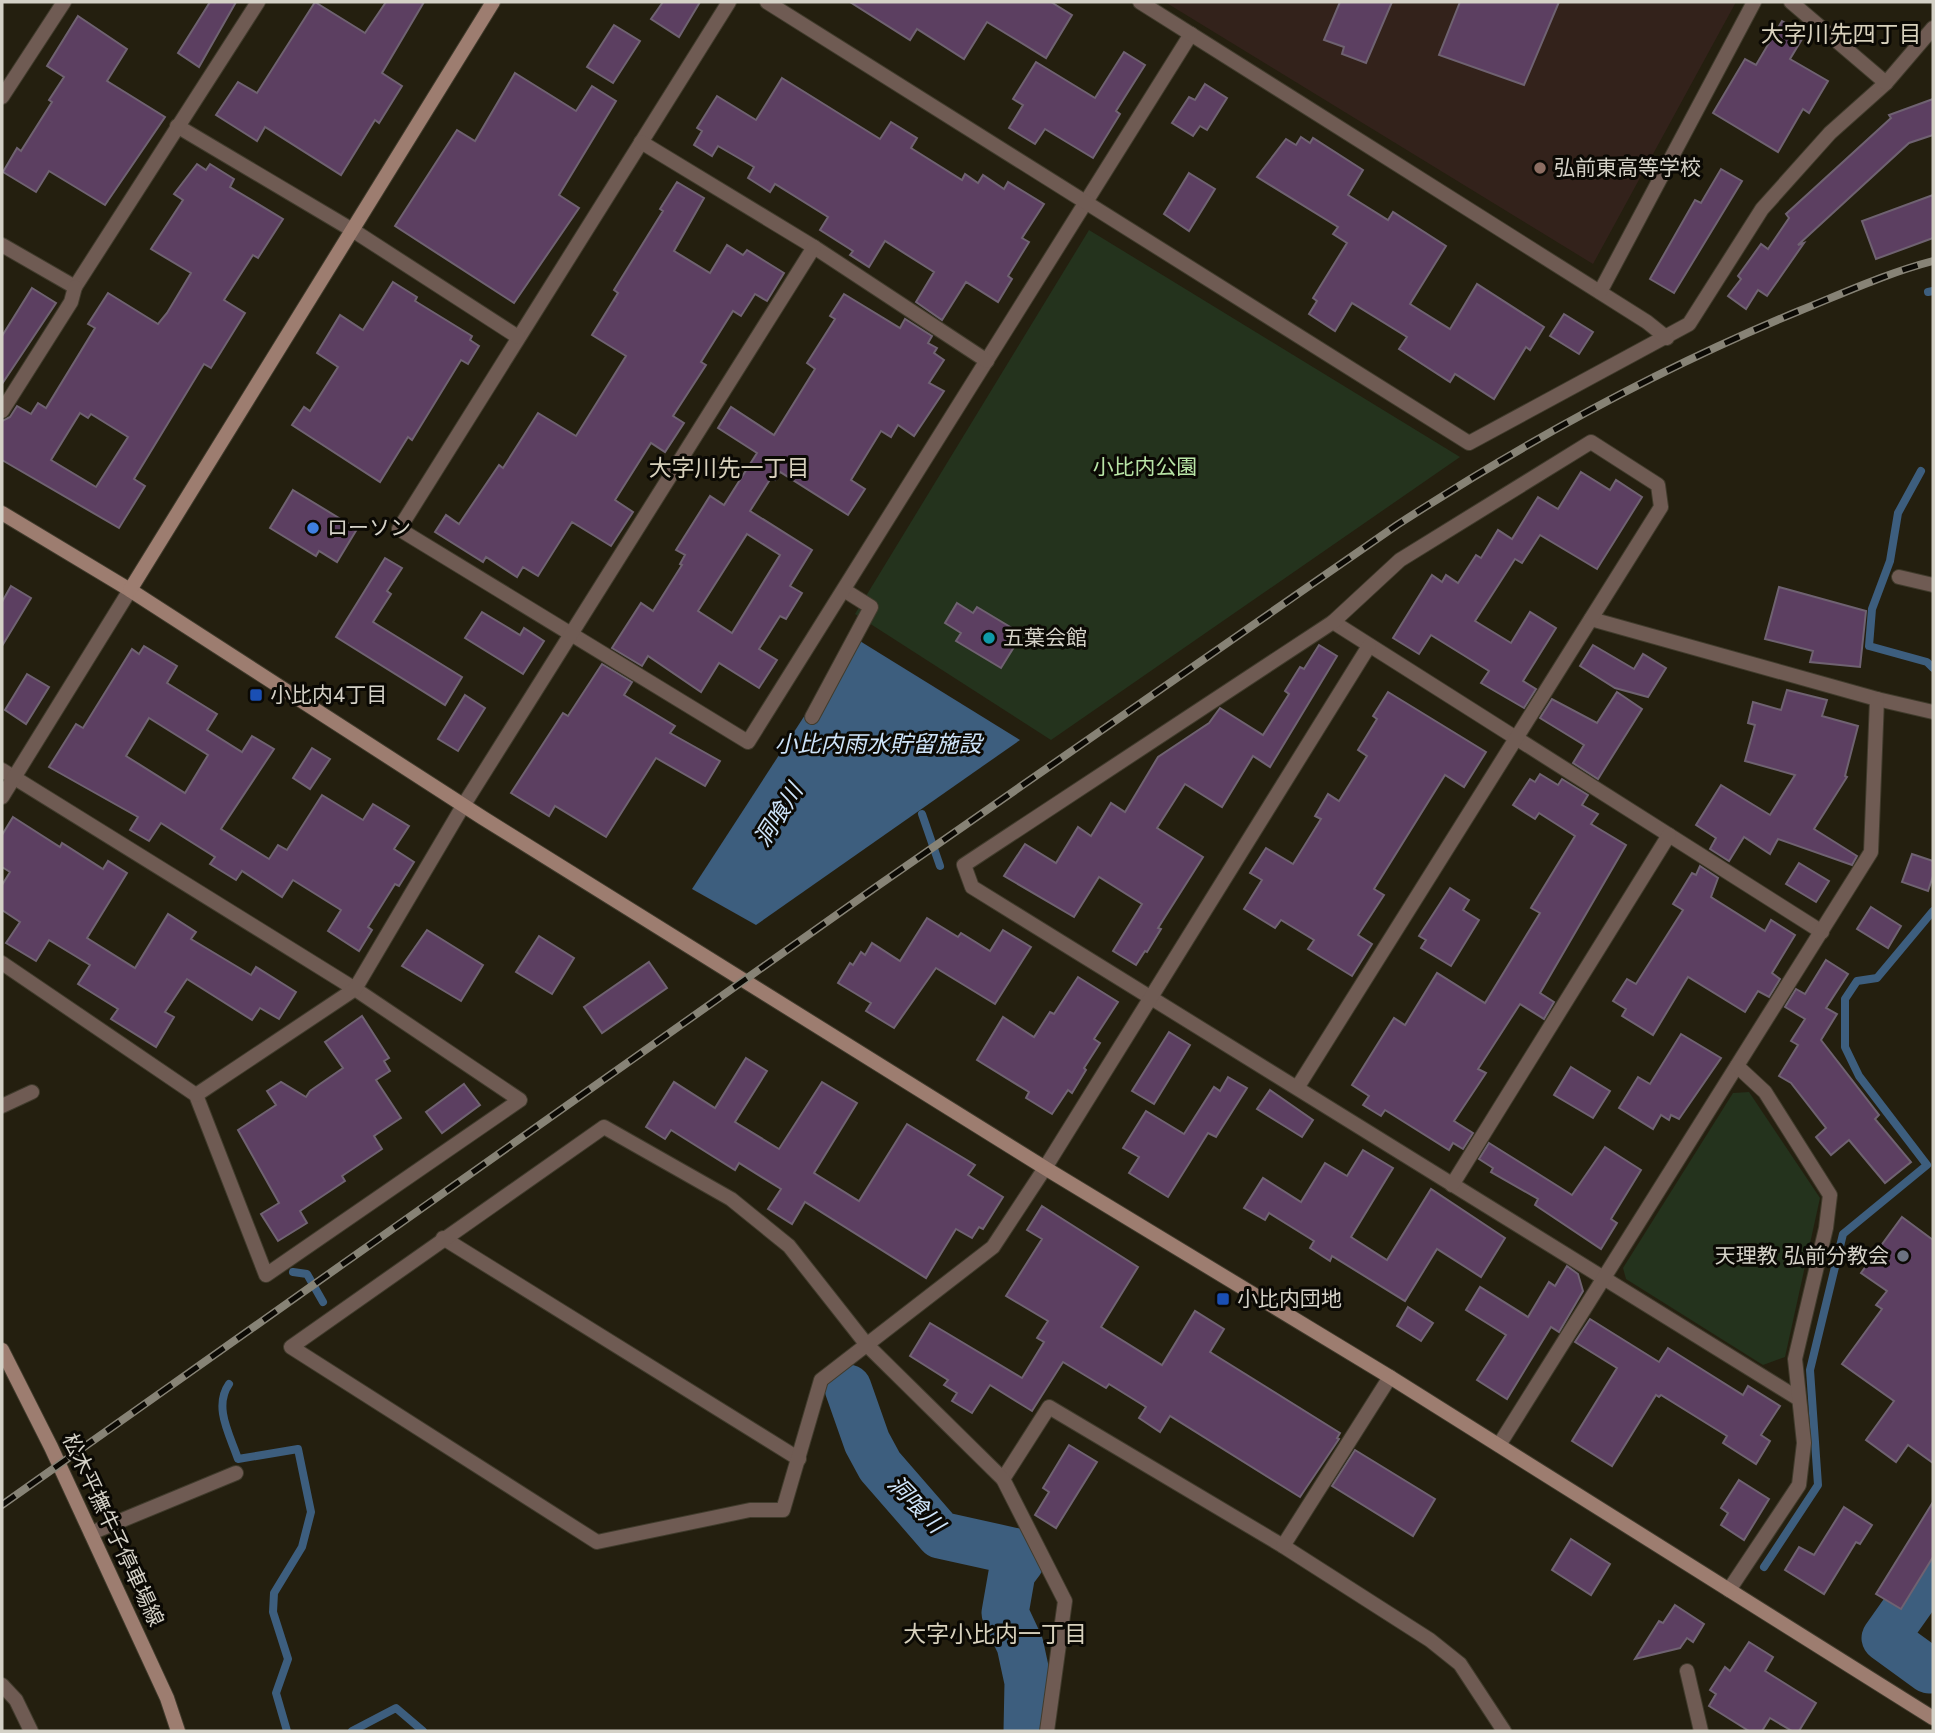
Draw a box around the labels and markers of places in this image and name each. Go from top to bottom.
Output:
place label: 弘前東高等学校 [1554,153,1701,183]
marker: 弘前東高等学校 [1532,160,1548,176]
place label: ローソン [327,513,411,543]
marker: ローソン [305,520,321,536]
place label: 五葉会館 [1003,623,1087,653]
marker: 五葉会館 [981,630,997,646]
place label: 小比内4丁目 [270,680,387,710]
marker: 小比内4丁目 [248,687,264,703]
place label: 天理教 弘前分教会 [1715,1241,1889,1271]
marker: 天理教 弘前分教会 [1895,1248,1911,1264]
place label: 小比内団地 [1237,1284,1342,1314]
marker: 小比内団地 [1215,1291,1231,1307]

